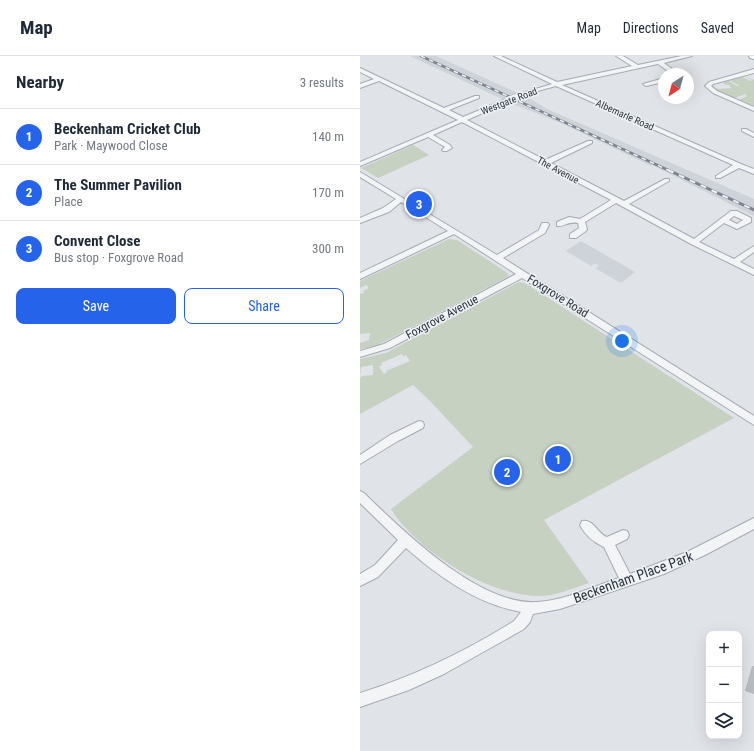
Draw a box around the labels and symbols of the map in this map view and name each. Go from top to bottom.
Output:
north arrow [658,68,694,104]
street label: Westgate Road [479,85,539,117]
street label: Albemarle Road [594,97,656,133]
street label: The Avenue [535,154,581,186]
pin: 3 [406,189,432,219]
street label: Foxgrove Road [525,272,591,320]
street label: Foxgrove Avenue [403,292,481,342]
your location [612,331,632,351]
pin: 1 [545,444,571,474]
pin: 2 [494,457,520,487]
street label: Beckenham Place Park [571,548,696,606]

